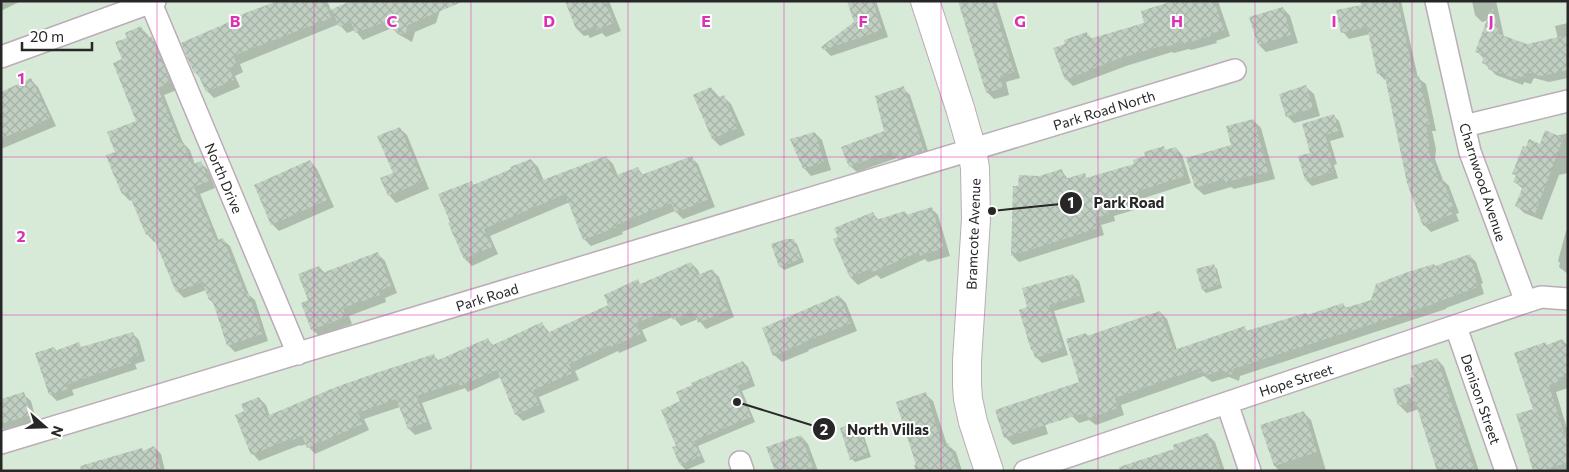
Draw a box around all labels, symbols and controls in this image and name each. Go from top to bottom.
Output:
text: B [230,11,241,30]
text: C [387,11,398,30]
text: D [543,11,555,30]
text: E [701,11,711,30]
text: F [858,11,868,30]
text: G [1014,11,1026,30]
text: H [1171,11,1183,30]
text: I [1331,11,1337,30]
text: J [1488,11,1494,30]
scale bar [22,20,92,52]
text: 20 m [30,27,64,45]
text: 1 [17,68,25,87]
street label: Park Road North [1051,86,1157,134]
street label: Charnwood Avenue [1456,121,1510,243]
street label: North Drive [202,140,246,216]
street label: Bramcote Avenue [963,178,983,290]
callout: Park Road [1059,188,1174,218]
text: 1 [1068,193,1074,211]
text: Park Road [1094,193,1164,211]
text: 2 [16,226,26,245]
street label: Park Road [454,279,520,315]
street label: Denison Street [1458,352,1504,447]
street label: Hope Street [1257,360,1335,400]
north arrow [20,402,70,452]
callout: North Villas [812,414,939,444]
text: 2 [820,420,828,438]
text: North Villas [847,420,929,438]
text: N [48,424,67,439]

